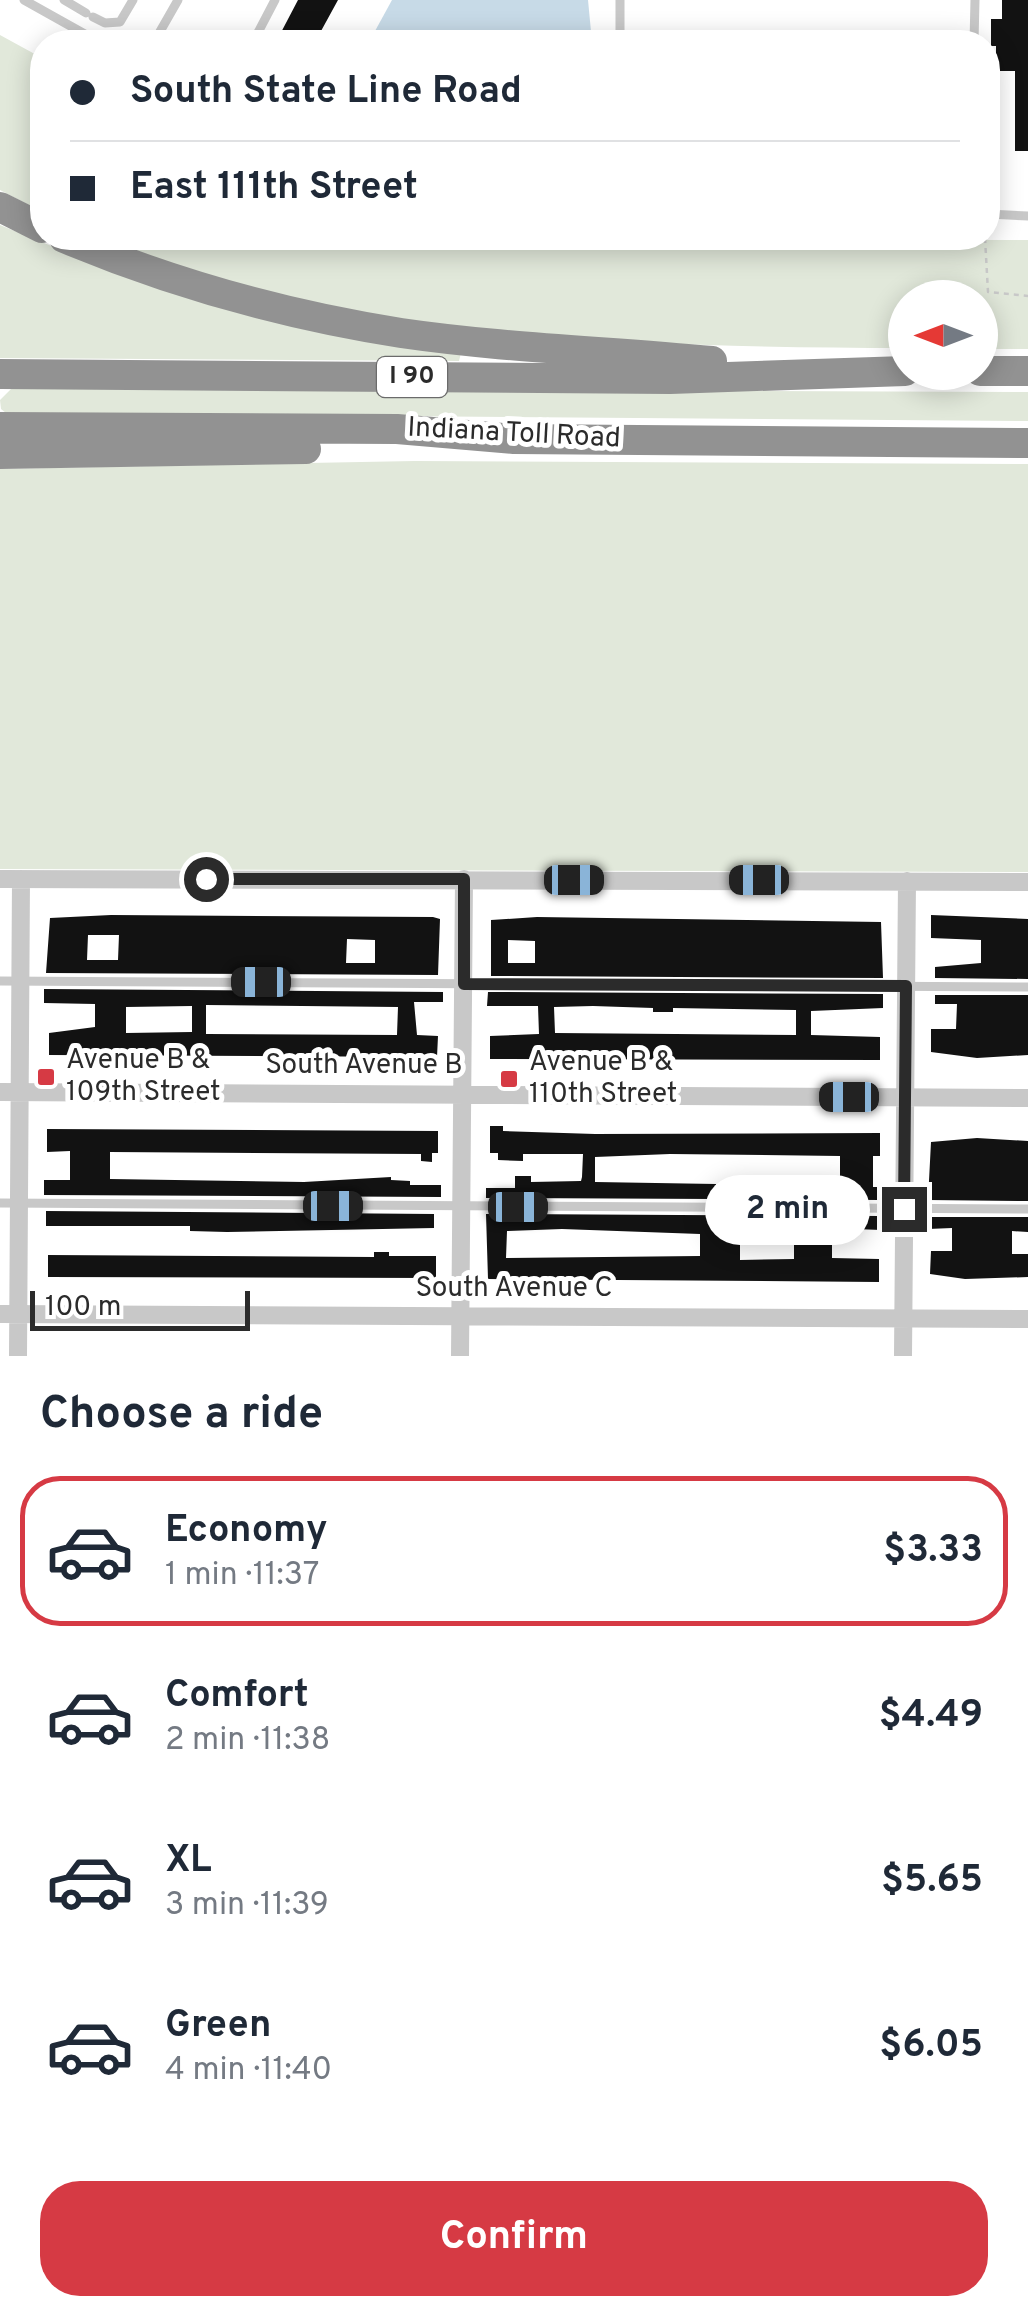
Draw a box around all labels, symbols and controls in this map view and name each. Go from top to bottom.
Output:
text: South State Line Road [130,68,522,117]
text: East 111th Street [130,164,418,213]
north arrow [888,280,998,390]
map controls [888,280,998,390]
road number: I 90 [377,357,447,397]
street label: Indiana Toll Road [406,410,622,458]
route start [184,857,229,902]
car [544,865,604,895]
car [729,865,789,895]
car [231,967,291,997]
place label: Avenue B & 109th Street [66,1043,221,1111]
place label: Avenue B & 110th Street [529,1045,677,1113]
street label: South Avenue B [265,1048,463,1084]
marker: Avenue B & 109th Street [35,1066,57,1088]
marker: Avenue B & 110th Street [498,1068,520,1090]
car [819,1082,879,1112]
callout: 2 min [704,1174,869,1244]
route end [882,1187,927,1232]
text: 2 min [746,1190,829,1230]
car [303,1191,363,1221]
car [488,1192,548,1222]
street label: South Avenue C [415,1271,613,1307]
scale bar [30,1286,250,1330]
text: 100 m [45,1290,121,1326]
text: Choose a ride [40,1387,323,1444]
icon: car [45,1506,135,1596]
text: Economy [165,1507,327,1556]
text: $3.33 [883,1527,983,1576]
text: 1 min · 11:37 [165,1556,319,1596]
icon: car [45,1671,135,1761]
text: Comfort [165,1672,309,1721]
text: $4.49 [879,1692,983,1741]
text: 2 min · 11:38 [165,1721,330,1761]
icon: car [45,1836,135,1926]
text: XL [165,1837,212,1886]
text: $5.65 [881,1857,983,1906]
text: 3 min · 11:39 [165,1886,329,1926]
icon: car [45,2001,135,2091]
text: Green [165,2002,271,2051]
text: $6.05 [879,2022,983,2071]
text: 4 min · 11:40 [165,2051,332,2091]
button: Confirm [40,2181,988,2296]

